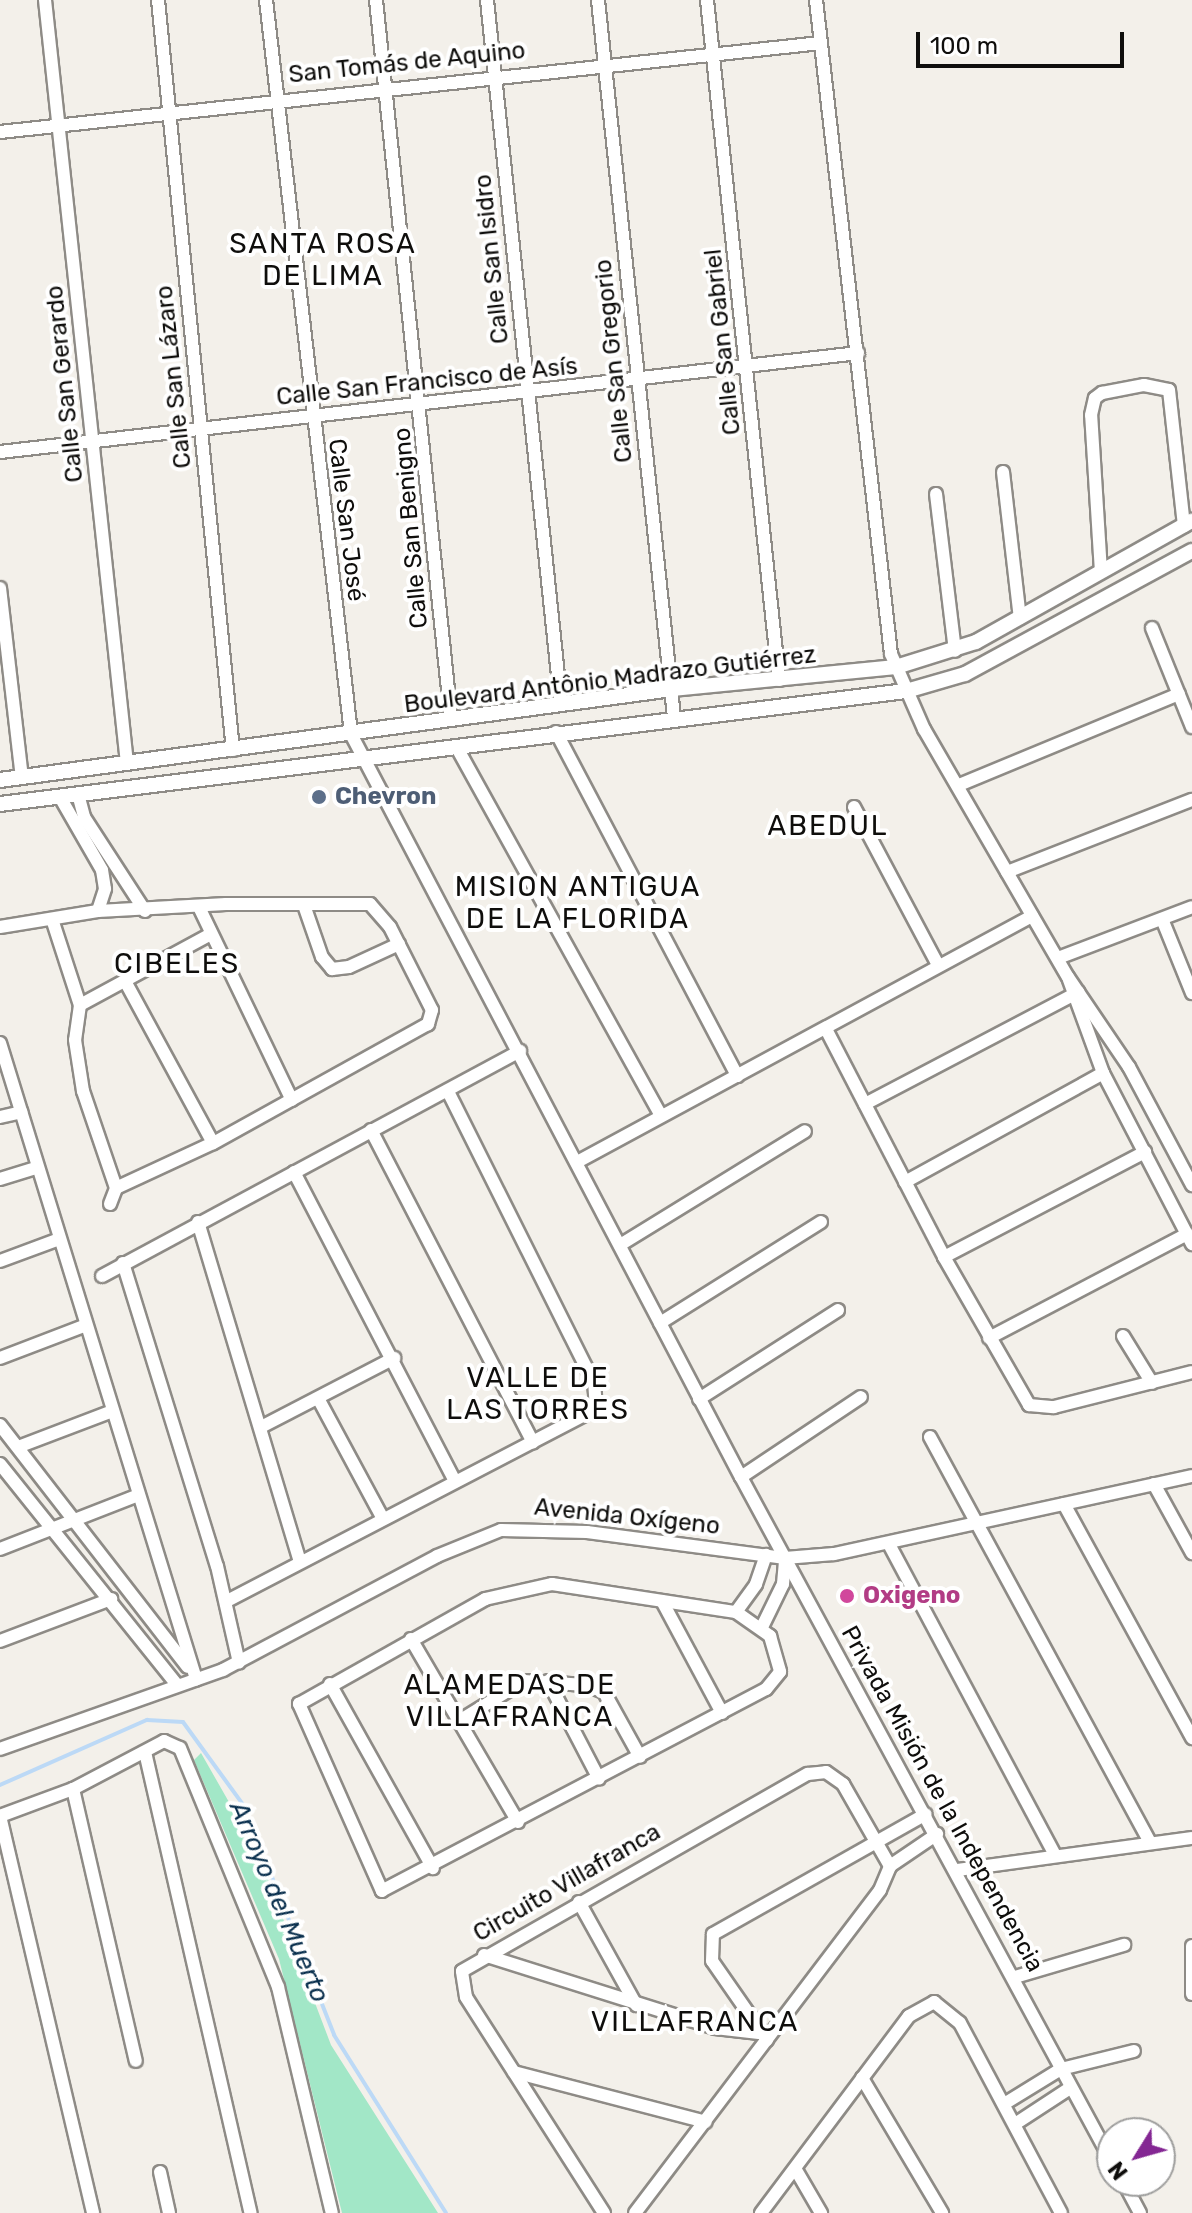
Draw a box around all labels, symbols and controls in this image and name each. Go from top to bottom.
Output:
scale bar [920,16,1128,66]
text: 100 m [930,32,998,60]
street label: San Tomás de Aquino [287,36,527,90]
street label: Calle San Isidro [469,173,515,345]
district label: SANTA ROSA DE LIMA [229,227,417,293]
street label: Calle San Gabriel [699,248,747,436]
street label: Calle San Gregorio [589,258,639,464]
street label: Calle San Gerardo [40,284,90,484]
street label: Calle San Lázaro [150,284,198,470]
street label: Calle San Francisco de Asís [275,352,579,412]
street label: Calle San Benigno [388,426,434,630]
street label: Calle San José [322,437,370,603]
street label: Boulevard Antônio Madrazo Gutiérrez [402,640,818,720]
place label: Chevron [335,783,436,811]
marker: Chevron [310,788,328,806]
district label: ABEDUL [767,809,889,843]
district label: MISION ANTIGUA DE LA FLORIDA [454,870,702,936]
district label: CIBELES [114,947,240,981]
district label: VALLE DE LAS TORRES [446,1361,630,1427]
street label: Avenida Oxígeno [533,1493,721,1541]
place label: Oxigeno [863,1582,960,1610]
marker: Oxigeno [838,1587,856,1605]
street label: Privada Misión de la Independencia [835,1621,1049,1977]
district label: ALAMEDAS DE VILLAFRANCA [404,1668,616,1734]
water label: Arroyo del Muerto [223,1797,335,2007]
street label: Circuito Villafranca [468,1818,666,1948]
district label: VILLAFRANCA [591,2005,799,2039]
north arrow [1096,2117,1176,2197]
text: N [1102,2156,1134,2185]

